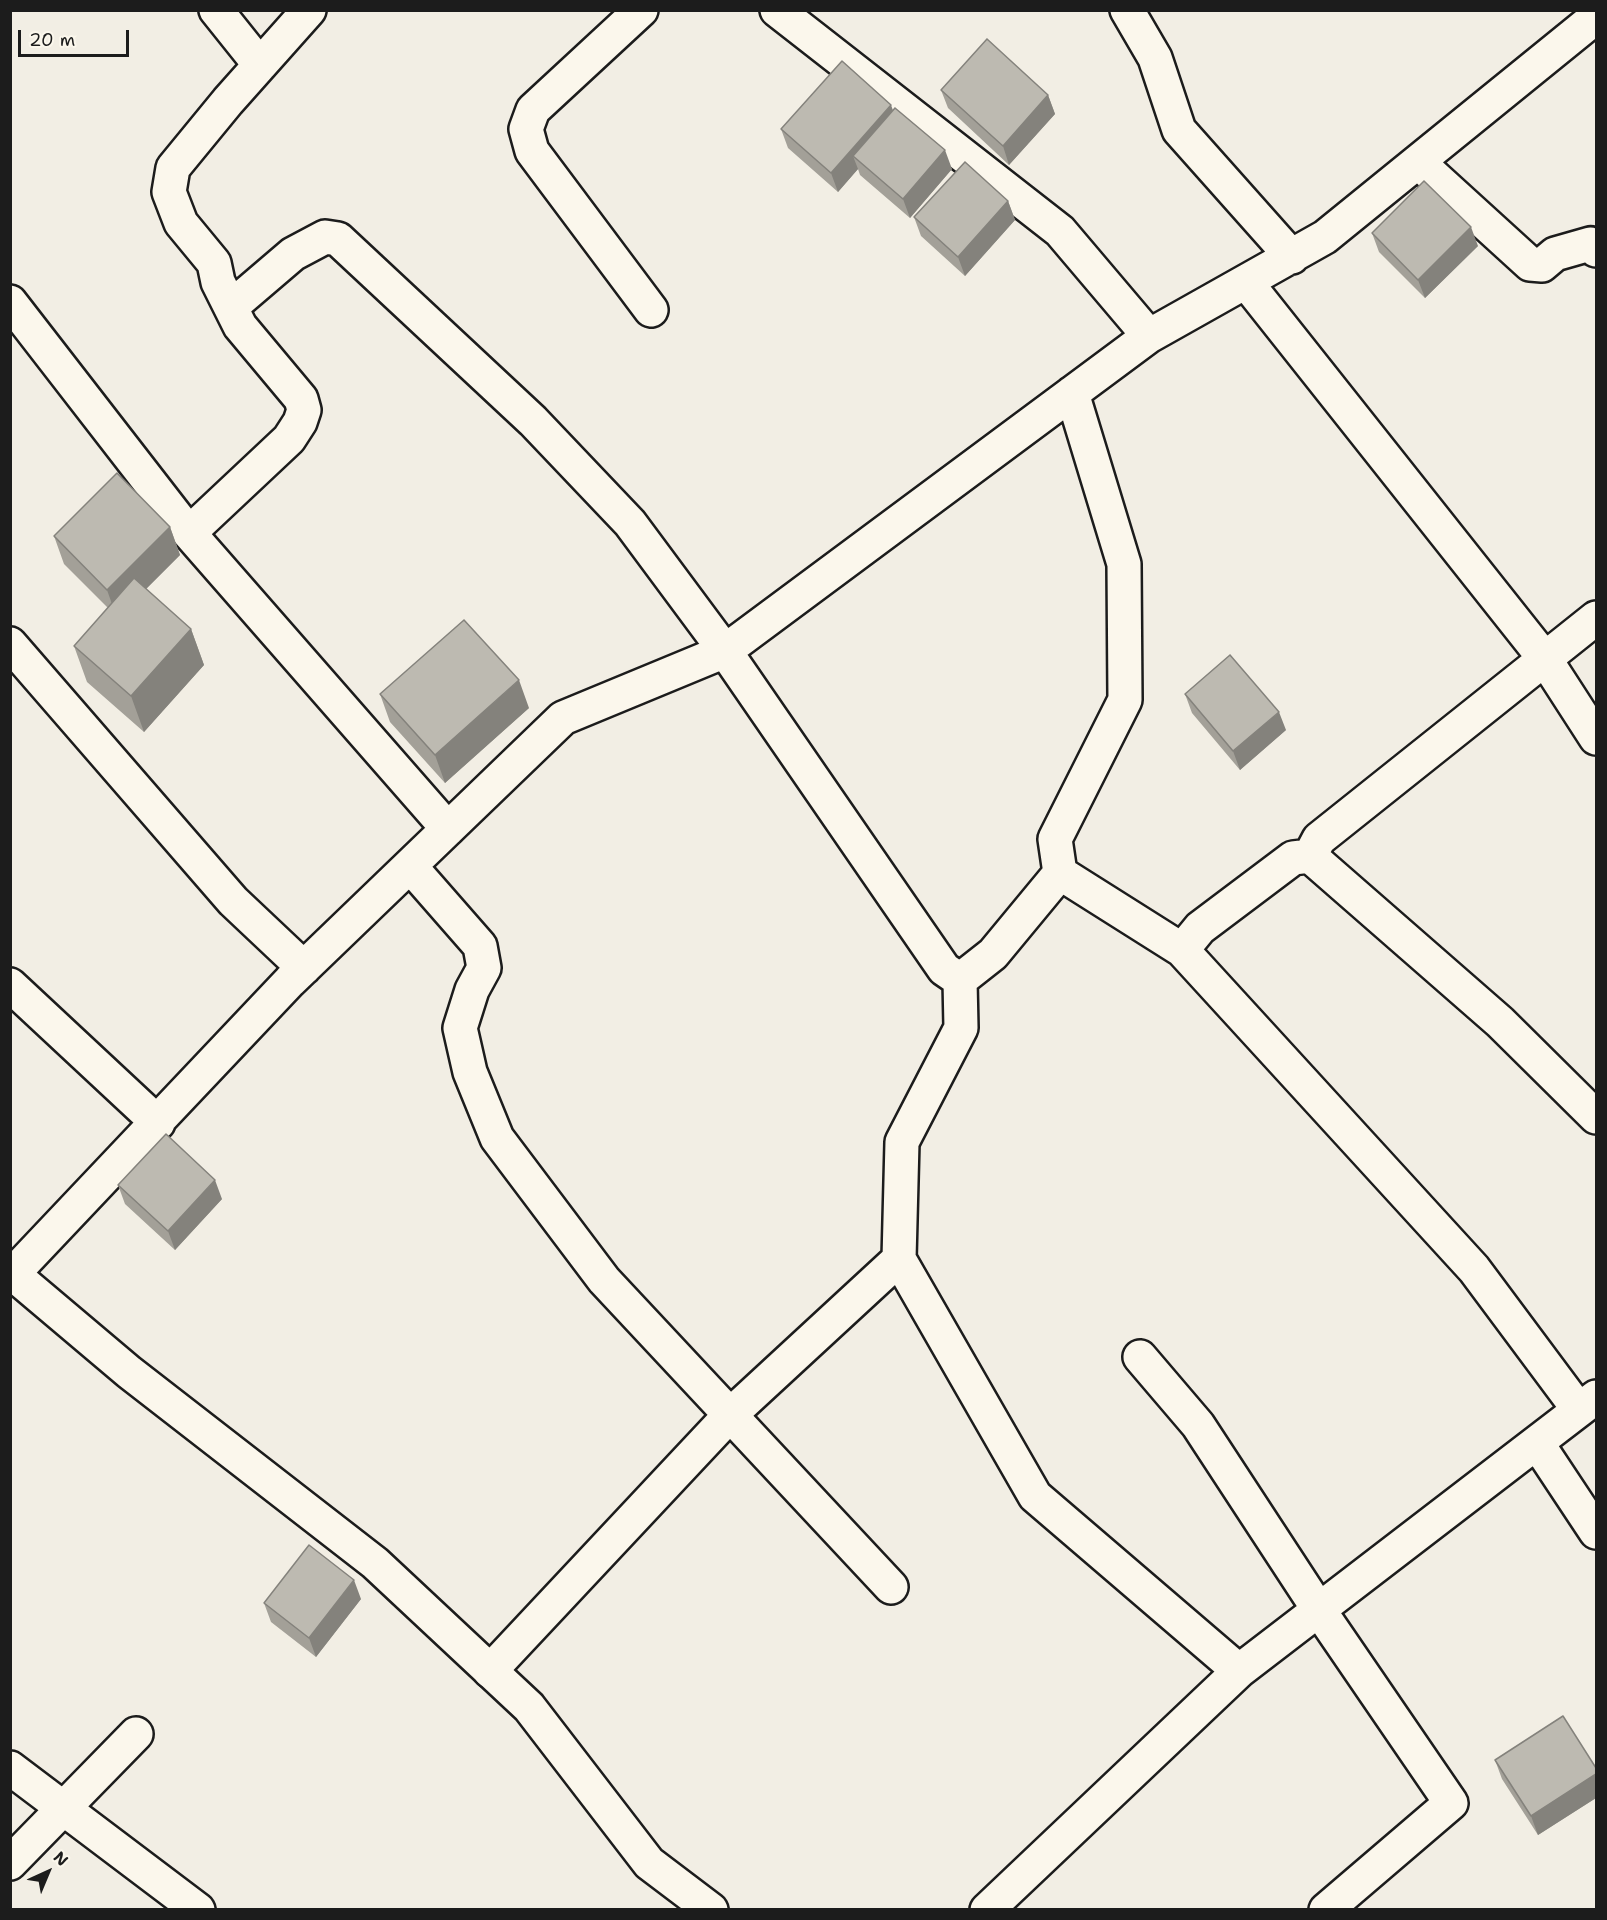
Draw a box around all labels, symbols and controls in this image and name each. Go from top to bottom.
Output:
scale bar [21,18,132,56]
text: 20 m [29,28,75,52]
north arrow [18,1842,78,1902]
text: N [49,1847,73,1871]

